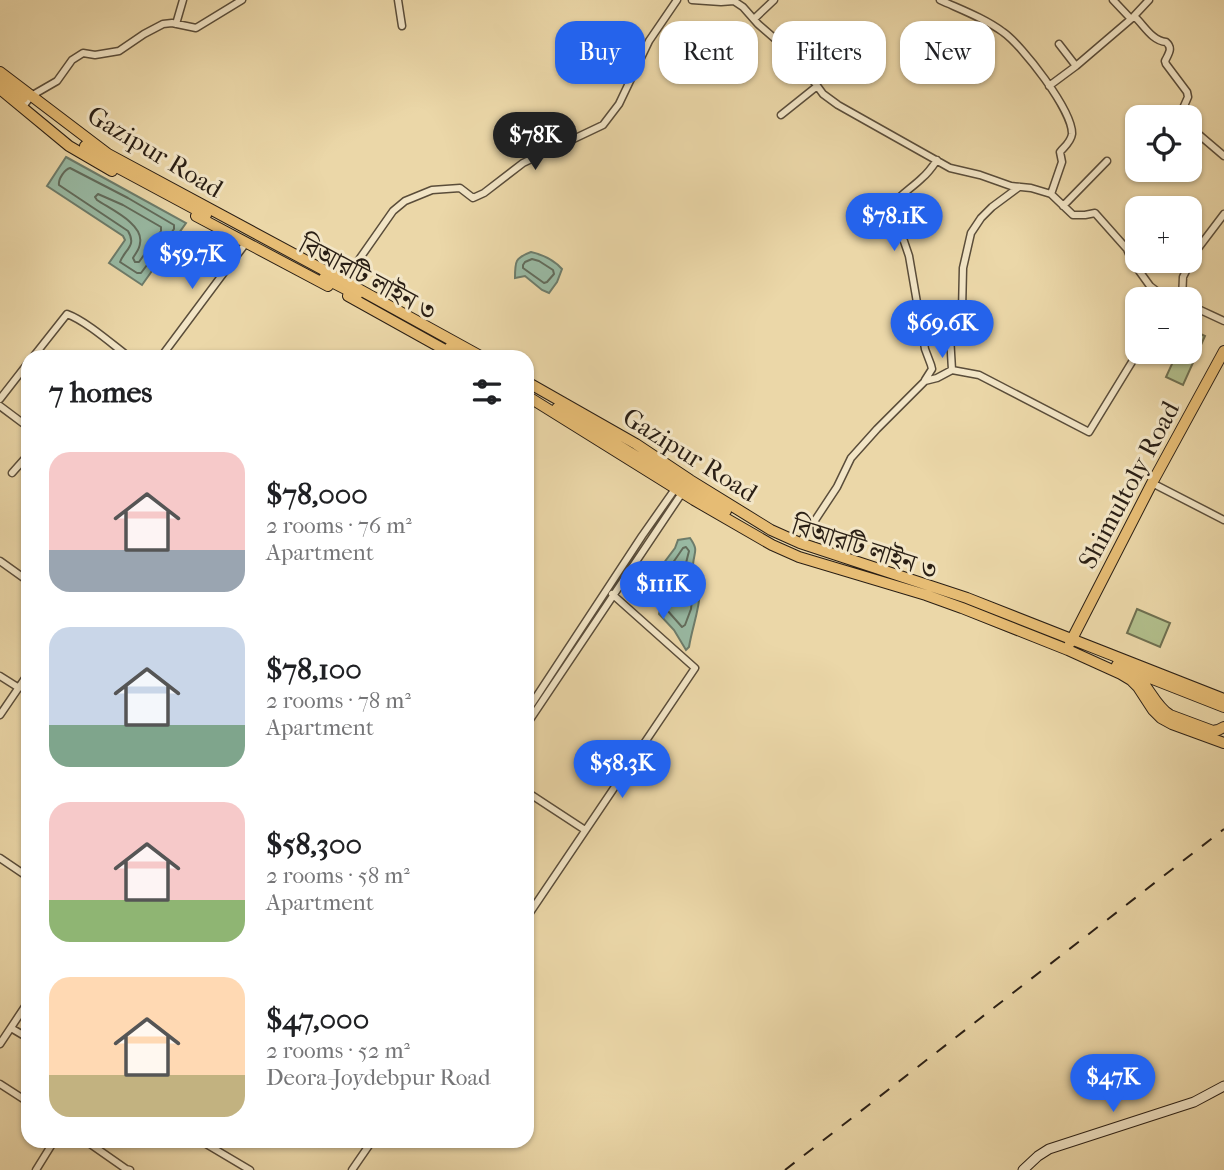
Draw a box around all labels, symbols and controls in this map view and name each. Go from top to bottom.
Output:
chip: Buy [555,21,645,84]
chip: Rent [659,21,758,84]
chip: Filters [772,21,886,84]
chip: New [900,21,995,84]
street label: Gazipur Road [82,99,229,205]
map controls [1125,105,1202,364]
button: locate [1125,105,1202,182]
pin: $78K [494,113,576,172]
text: $78K [509,121,561,148]
pin: $78.1K [837,194,951,253]
button: + [1125,196,1202,273]
text: $78.1K [862,202,926,229]
street label: বিআরটি লাইন ৩ [293,228,442,327]
pin: $59.7K [135,232,249,291]
text: $59.7K [159,240,225,267]
button: − [1125,287,1202,364]
pin: $69.6K [885,300,999,360]
text: $69.6K [907,309,977,336]
icon: filters [468,373,506,411]
text: 7 homes [49,375,152,410]
street label: Shimultoly Road [1072,395,1187,574]
street label: Gazipur Road [617,401,764,509]
text: $78,000 [266,477,368,512]
icon: home [105,480,189,564]
street label: বিআরটি লাইন ৩ [787,510,942,586]
text: 2 rooms · 76 m² [266,512,412,539]
text: Apartment [266,539,374,566]
pin: $111K [614,562,712,621]
text: $111K [636,570,690,597]
text: $78,100 [266,652,362,687]
icon: home [105,655,189,739]
text: 2 rooms · 78 m² [266,687,411,714]
text: Apartment [266,714,374,741]
pin: $58.3K [565,740,679,800]
text: $58.3K [590,749,654,776]
text: $58,300 [266,827,362,862]
icon: home [105,830,189,914]
text: 2 rooms · 58 m² [266,862,410,889]
text: Apartment [266,889,374,916]
text: $47,000 [266,1002,369,1037]
icon: home [105,1005,189,1089]
text: 2 rooms · 52 m² [266,1037,410,1064]
pin: $47K [1072,1054,1154,1114]
text: $47K [1086,1063,1140,1090]
text: Deora-Joydebpur Road [266,1064,491,1091]

